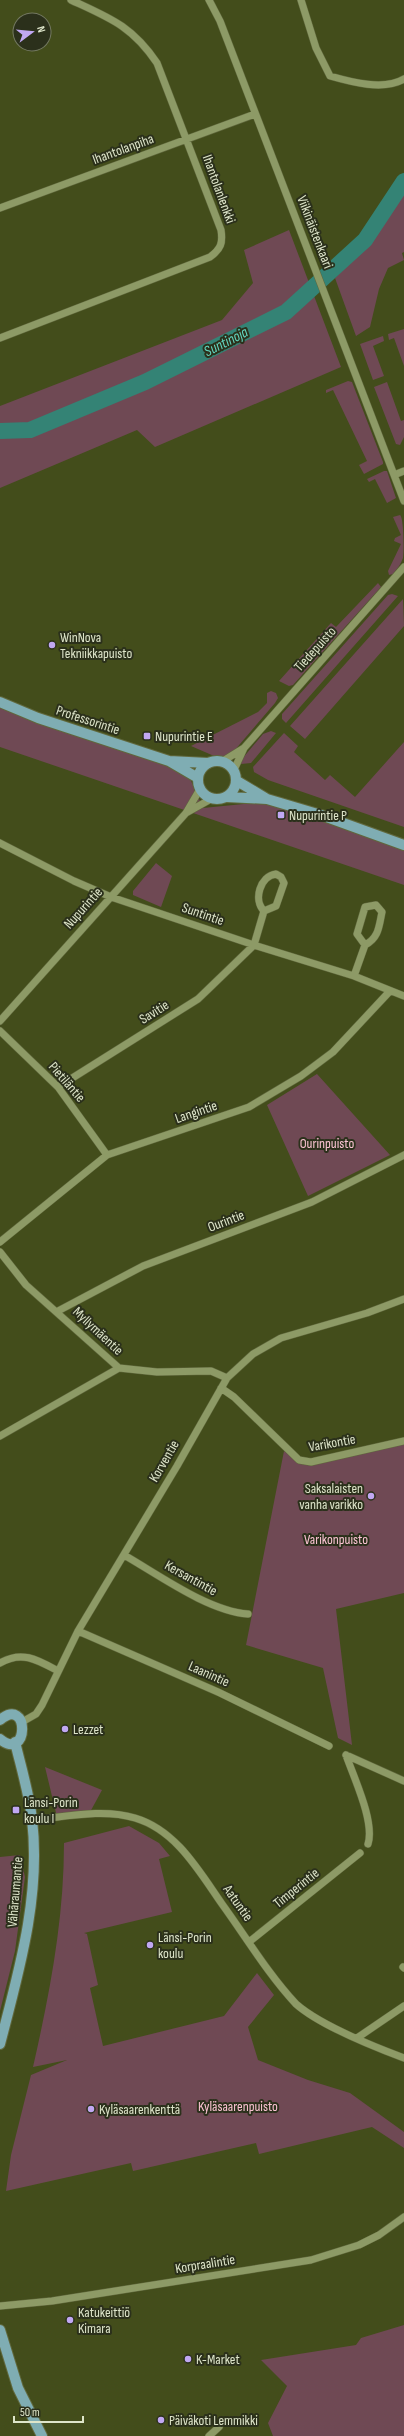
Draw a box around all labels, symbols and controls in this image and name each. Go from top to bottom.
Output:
north arrow [12,12,52,52]
text: N [34,25,48,34]
street label: Ihantolanpiha [90,130,156,168]
street label: Ihantolanlenkki [199,152,239,226]
street label: Viikinäistenkaari [293,193,337,271]
water label: Suntinoja [201,323,251,361]
street label: Tiedepuisto [290,623,340,675]
place label: WinNova Tekniikkapuisto [60,629,132,662]
marker: WinNova Tekniikkapuisto [47,640,57,650]
street label: Professorintie [54,702,122,738]
place label: Nupurintie E [155,728,213,745]
marker: Nupurintie E [142,731,152,741]
place label: Nupurintie P [289,807,347,824]
marker: Nupurintie P [276,810,286,820]
street label: Nupurintie [60,884,106,932]
street label: Suntintie [180,899,226,929]
street label: Savitie [136,996,172,1028]
street label: Pietiläntie [45,1058,89,1106]
street label: Langintie [173,1097,219,1127]
park label: Ourinpuisto [300,1135,354,1152]
street label: Ourintie [205,1206,247,1236]
street label: Myllymäentie [69,1303,127,1359]
street label: Varikontie [307,1431,357,1455]
street label: Korventie [145,1437,183,1485]
place label: Saksalaisten vanha varikko [299,1480,363,1513]
marker: Saksalaisten vanha varikko [366,1491,376,1501]
park label: Varikonpuisto [304,1531,368,1548]
street label: Kersantintie [162,1557,220,1599]
street label: Laanintie [186,1657,232,1691]
place label: Lezzet [73,1721,103,1738]
marker: Lezzet [60,1724,70,1734]
place label: Länsi-Porin koulu I [24,1794,78,1827]
marker: Länsi-Porin koulu I [11,1805,21,1815]
street label: Vähäraumantie [3,1856,27,1928]
street label: Timperintie [270,1864,322,1912]
street label: Aatuntie [219,1881,257,1924]
place label: Länsi-Porin koulu [158,1929,212,1962]
marker: Länsi-Porin koulu [145,1940,155,1950]
park label: Kyläsaarenpuisto [198,2098,278,2115]
place label: Kyläsaarenkenttä [99,2101,180,2118]
marker: Kyläsaarenkenttä [86,2104,96,2114]
street label: Korpraalintie [174,2251,236,2277]
place label: Katukeittiö Kimara [78,2304,130,2337]
marker: Katukeittiö Kimara [65,2315,75,2325]
place label: K-Market [196,2351,240,2368]
marker: K-Market [183,2354,193,2364]
scale bar [14,2398,83,2424]
text: 50 m [20,2405,40,2420]
place label: Päiväkoti Lemmikki [169,2412,258,2429]
marker: Päiväkoti Lemmikki [156,2415,166,2425]

